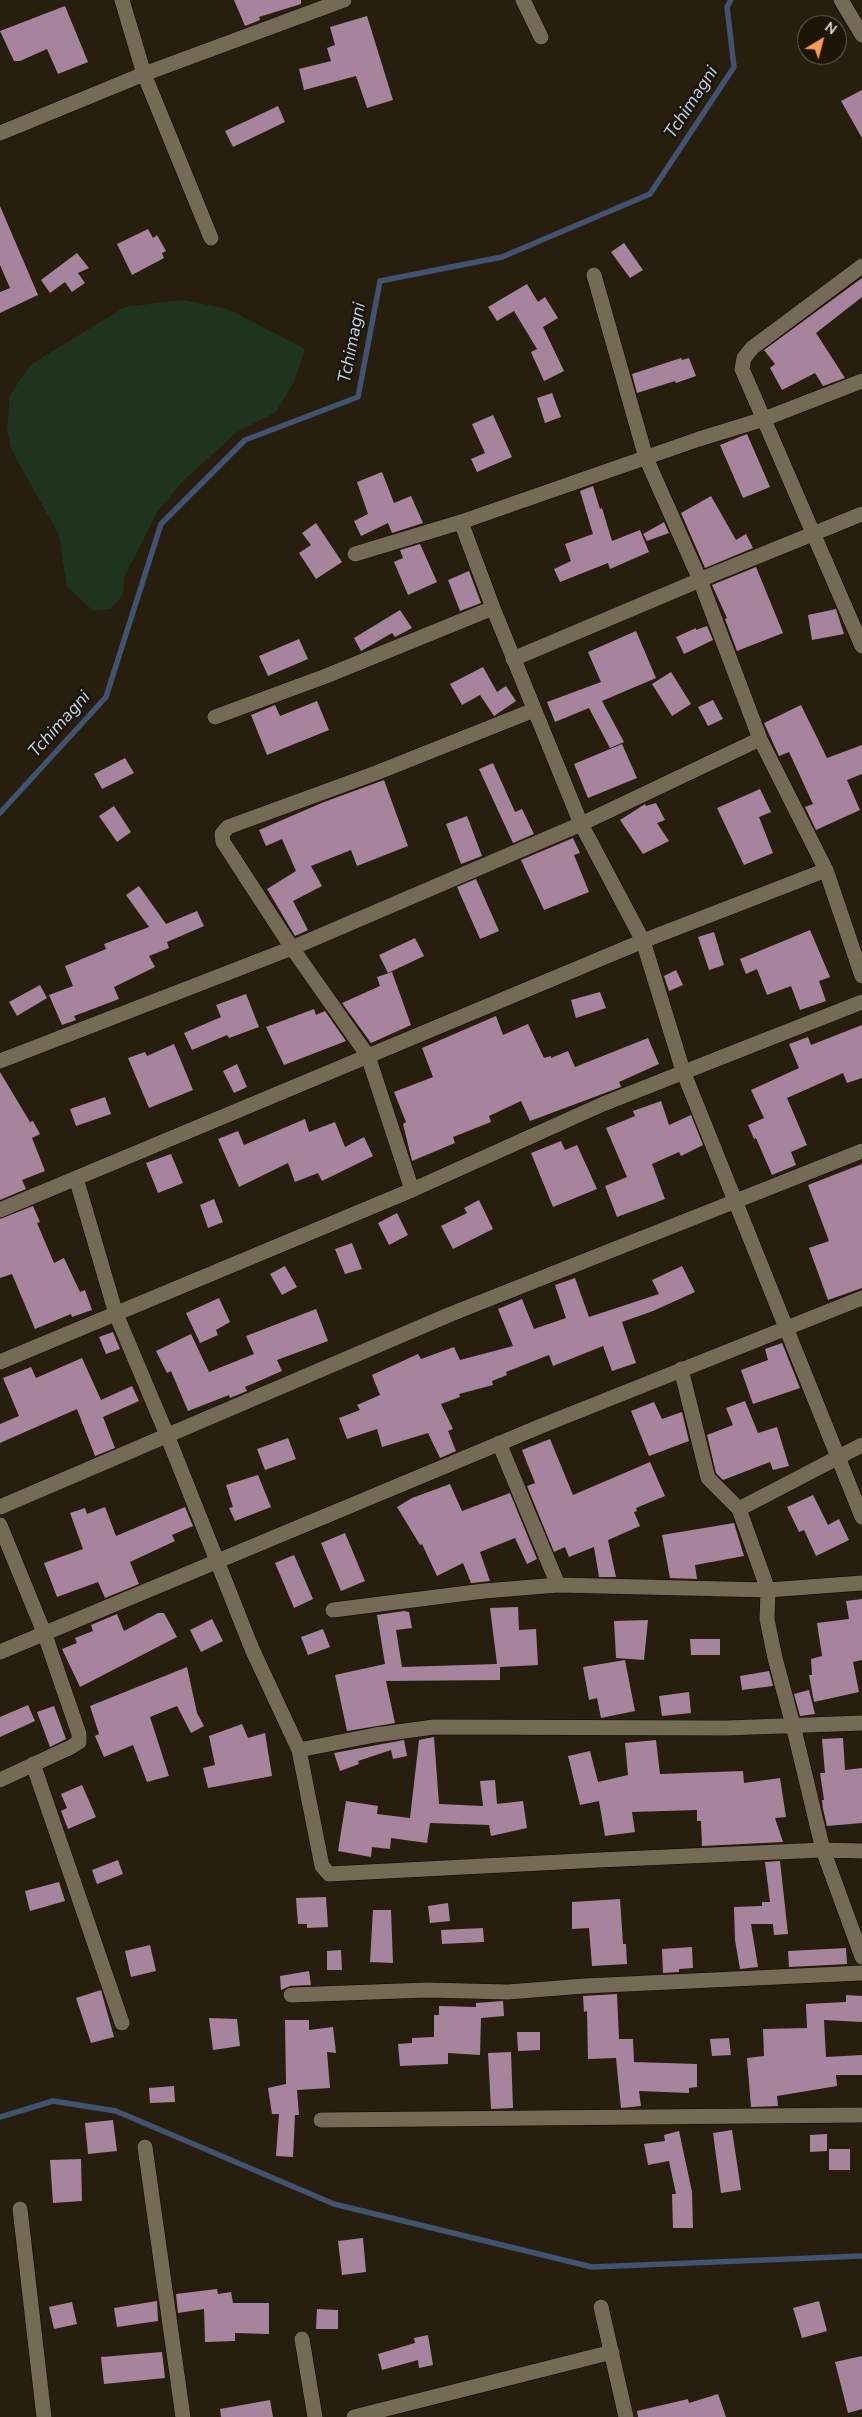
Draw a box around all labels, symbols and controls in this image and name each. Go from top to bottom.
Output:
north arrow [797,15,847,65]
text: N [821,18,841,39]
water label: Tchimagni [661,63,723,143]
water label: Tchimagni [335,301,371,385]
water label: Tchimagni [25,687,95,763]

